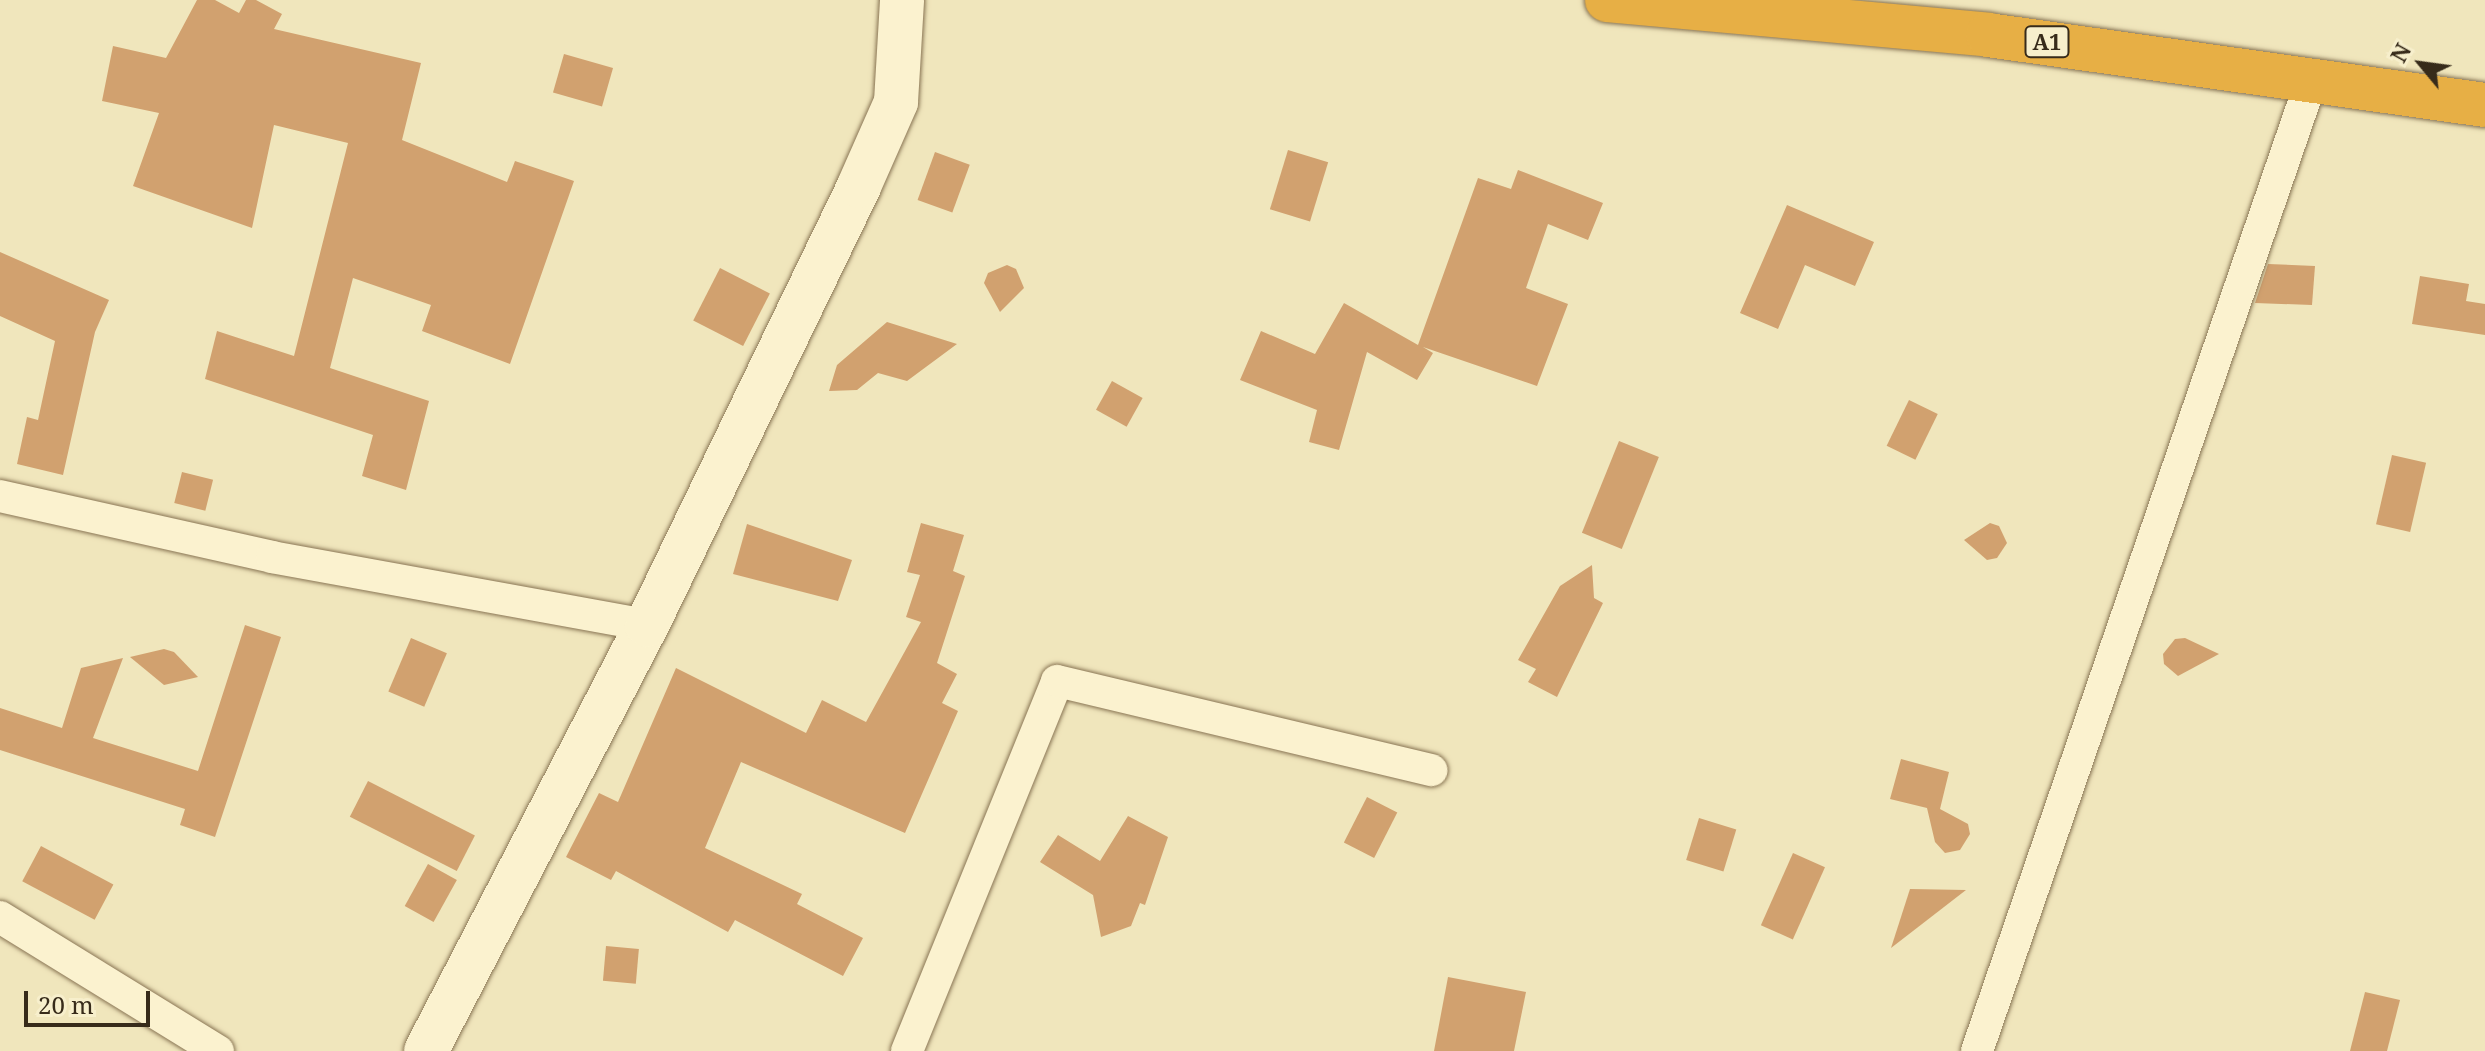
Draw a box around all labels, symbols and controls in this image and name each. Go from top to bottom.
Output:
road number: A1 [2023,24,2071,60]
north arrow [2381,24,2461,104]
text: N [2383,38,2417,67]
scale bar [28,975,154,1025]
text: 20 m [38,988,94,1021]

